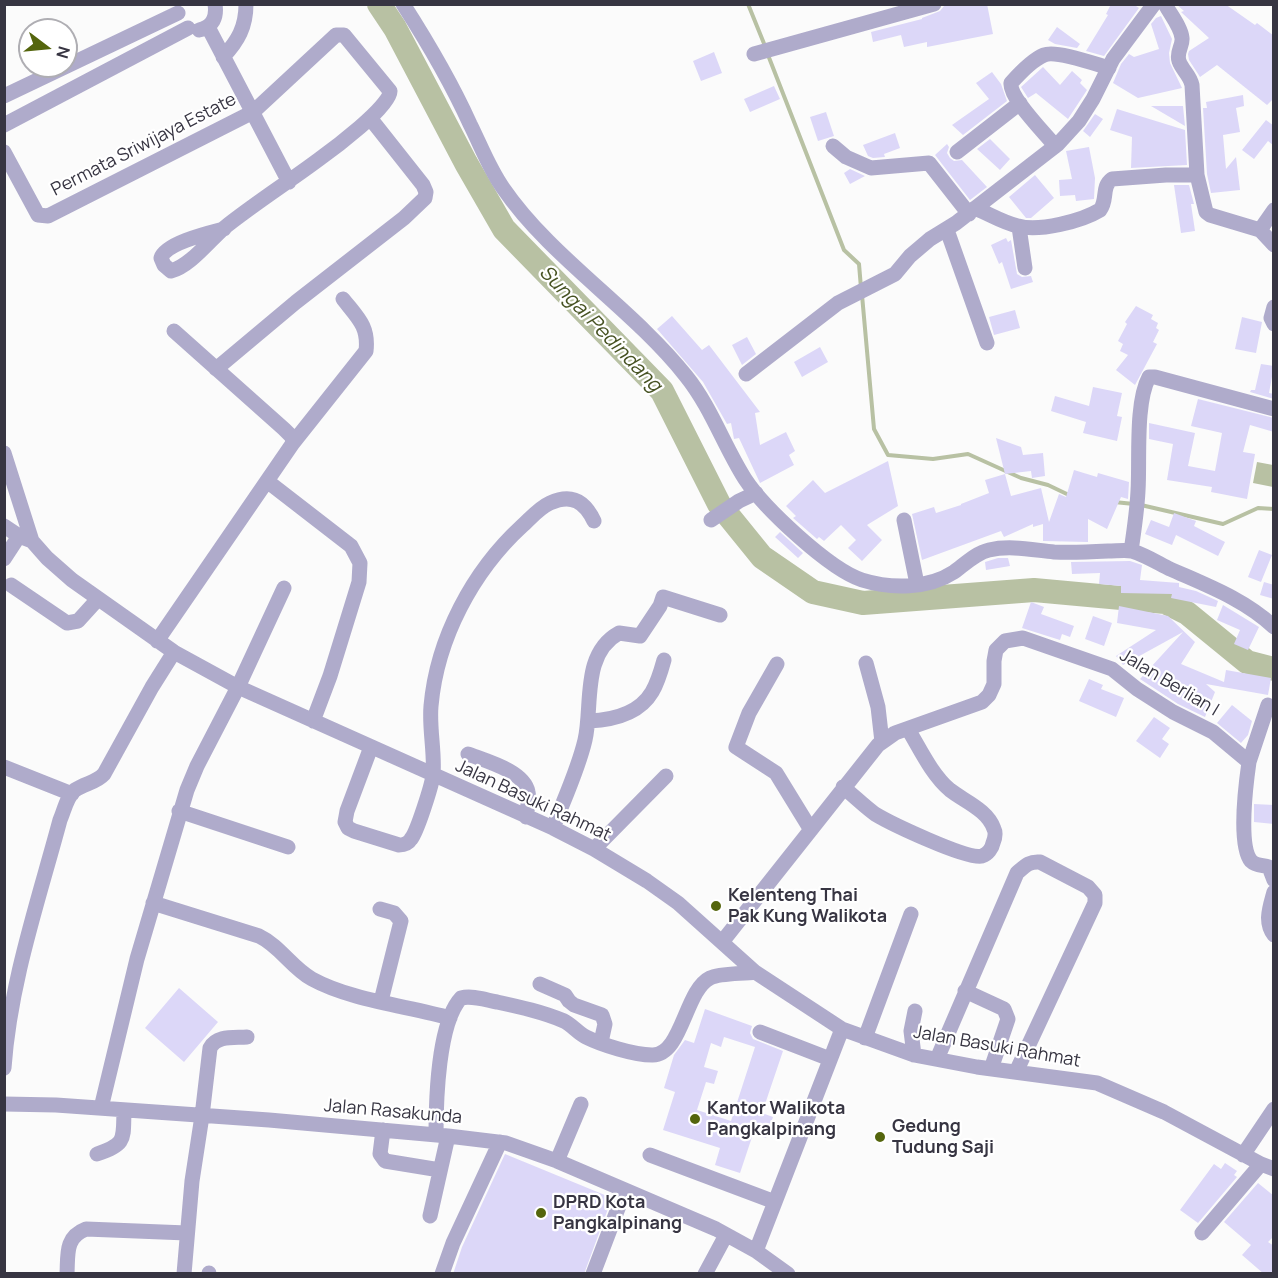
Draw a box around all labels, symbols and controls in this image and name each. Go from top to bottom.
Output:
north arrow [18,18,78,78]
text: N [51,44,76,61]
street label: Permata Sriwijaya Estate [48,89,240,201]
water label: Sungai Pedindang [534,261,666,397]
street label: Jalan Berlian I [1116,645,1222,721]
street label: Jalan Basuki Rahmat [452,755,614,847]
place label: Kelenteng Thai Pak Kung Walikota [728,885,887,928]
marker: Kelenteng Thai Pak Kung Walikota [709,899,723,913]
street label: Jalan Basuki Rahmat [912,1022,1082,1072]
street label: Jalan Rasakunda [323,1095,463,1129]
place label: Kantor Walikota Pangkalpinang [707,1098,845,1140]
marker: Kantor Walikota Pangkalpinang [688,1112,702,1126]
place label: Gedung Tudung Saji [892,1116,994,1158]
marker: Gedung Tudung Saji [873,1130,887,1144]
place label: DPRD Kota Pangkalpinang [553,1192,682,1234]
marker: DPRD Kota Pangkalpinang [534,1206,548,1220]

